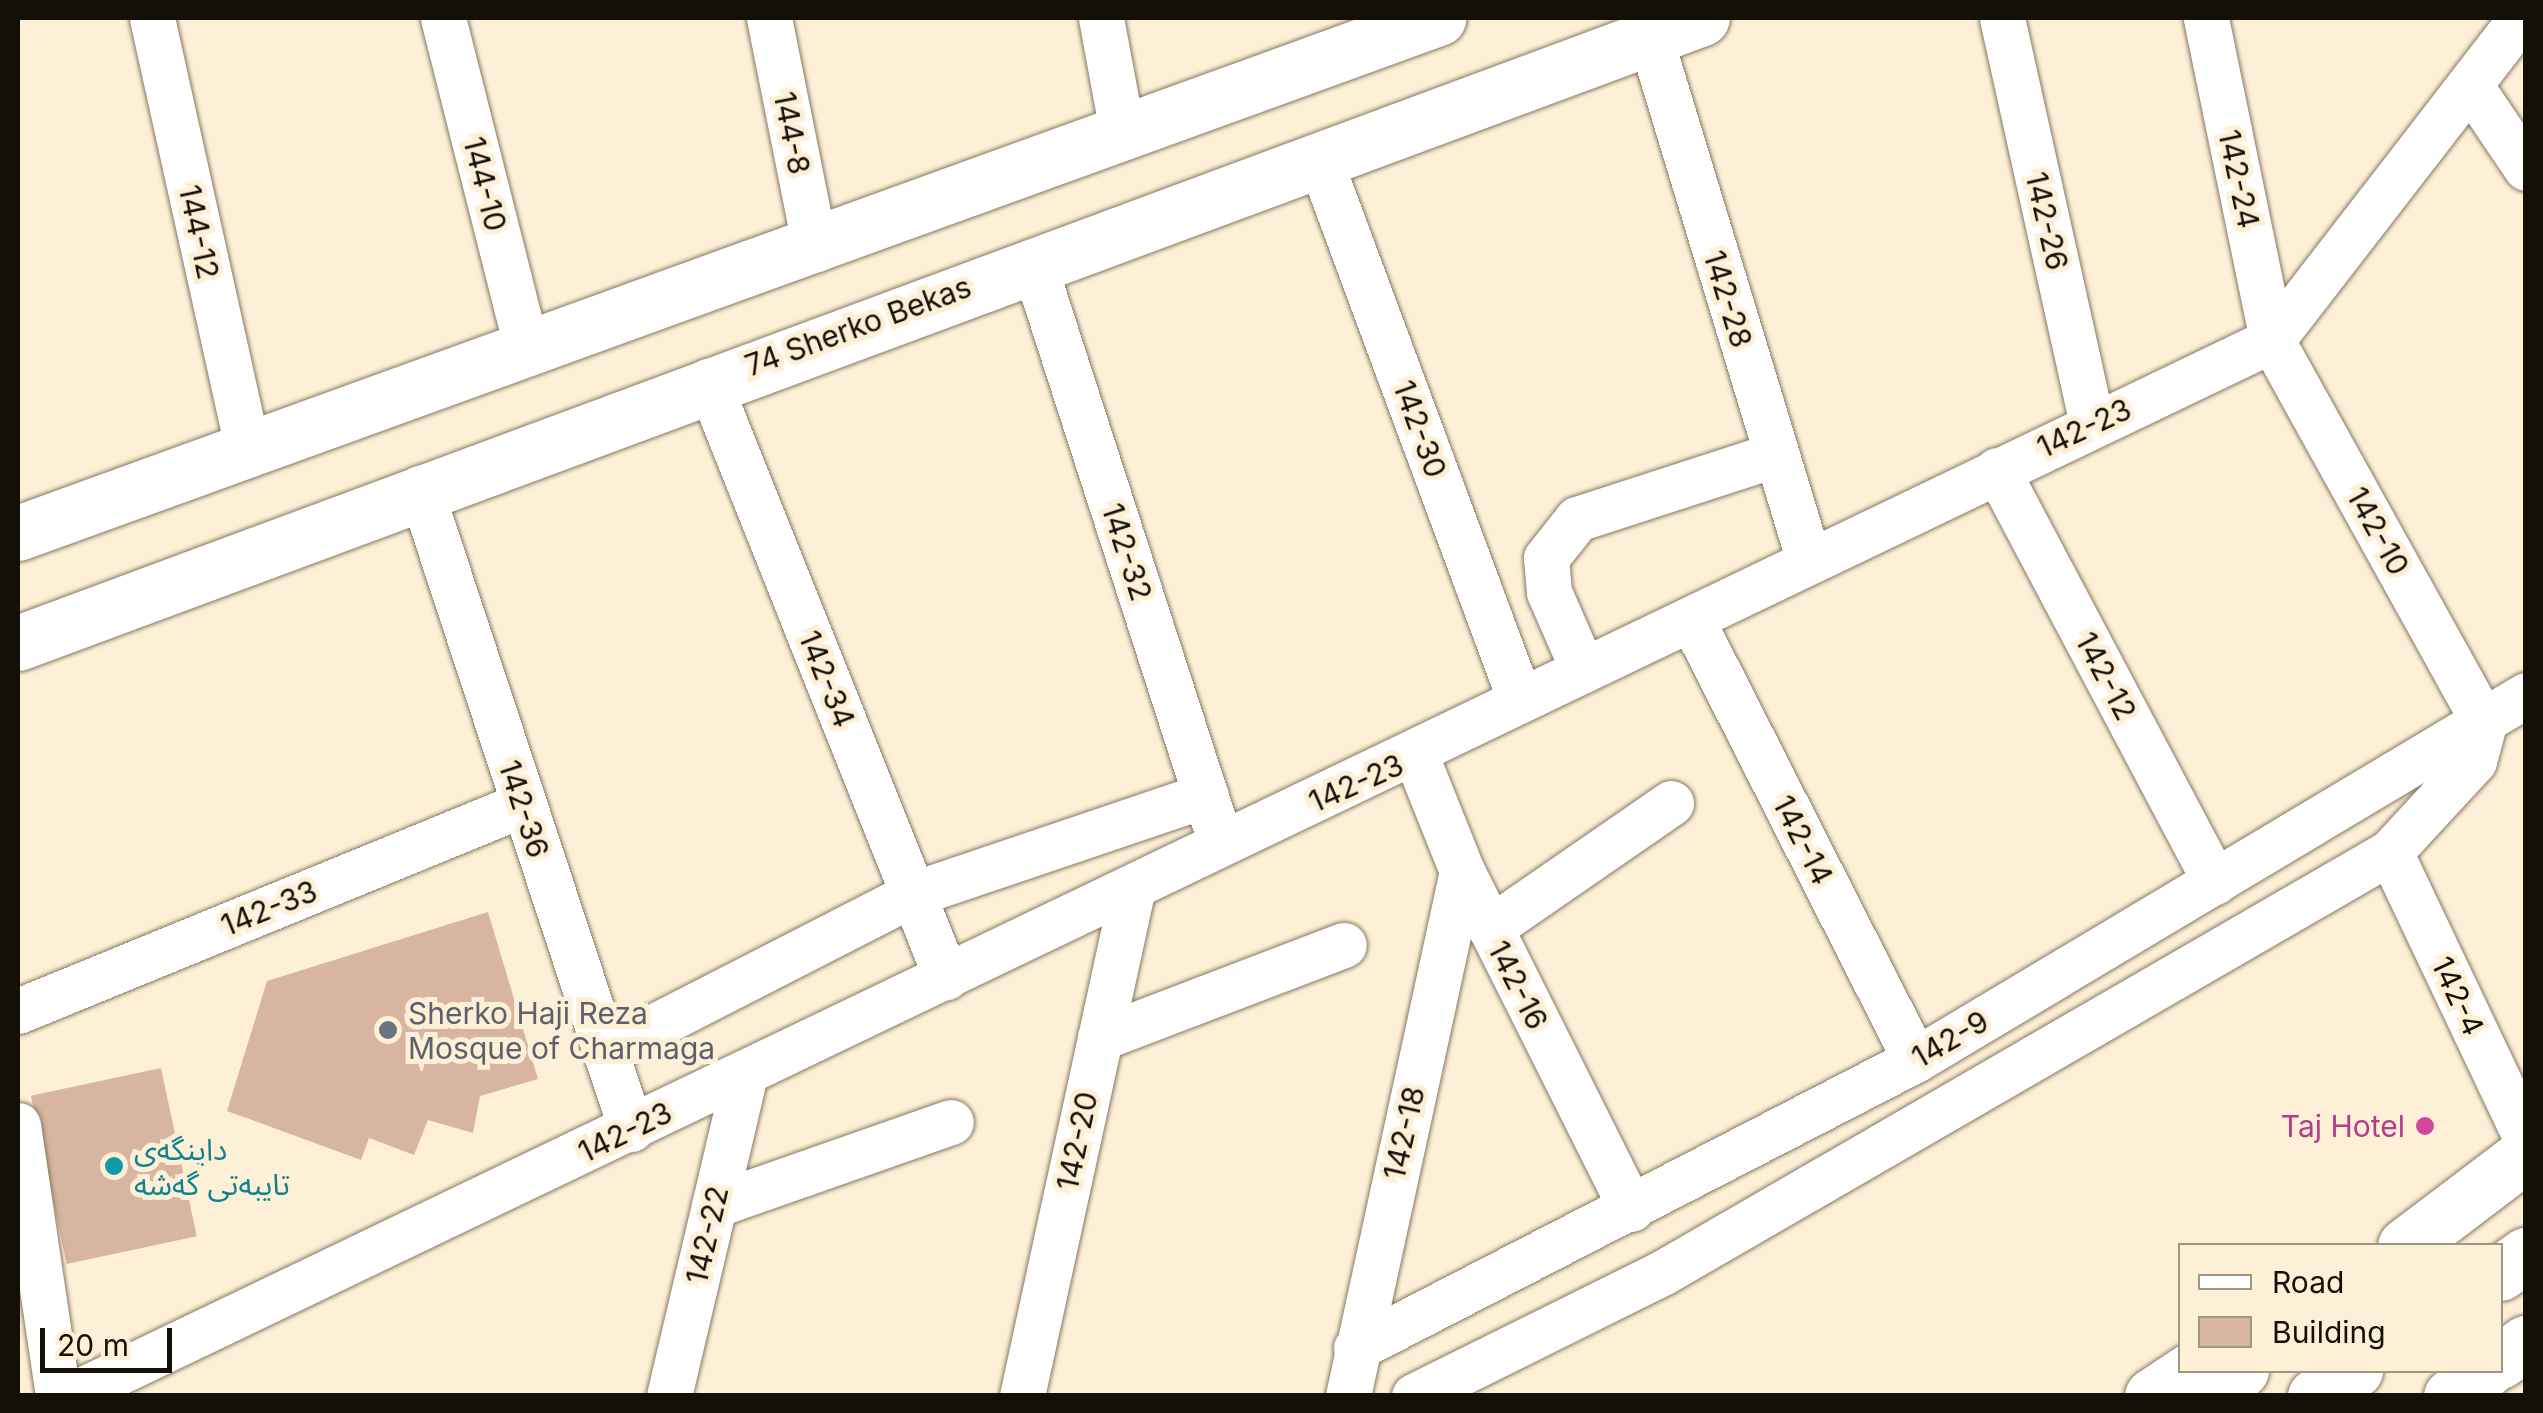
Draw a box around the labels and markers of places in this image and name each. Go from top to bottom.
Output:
place label: Sherko Haji Reza Mosque of Charmaga [408,995,715,1066]
marker: Sherko Haji Reza Mosque of Charmaga [377,1019,399,1041]
place label: Taj Hotel [2281,1108,2405,1144]
marker: Taj Hotel [2414,1115,2436,1137]
place label: داینگەی تایبەتی گەشە [134,1131,290,1202]
marker: داینگەی تایبەتی گەشە [103,1155,125,1177]

